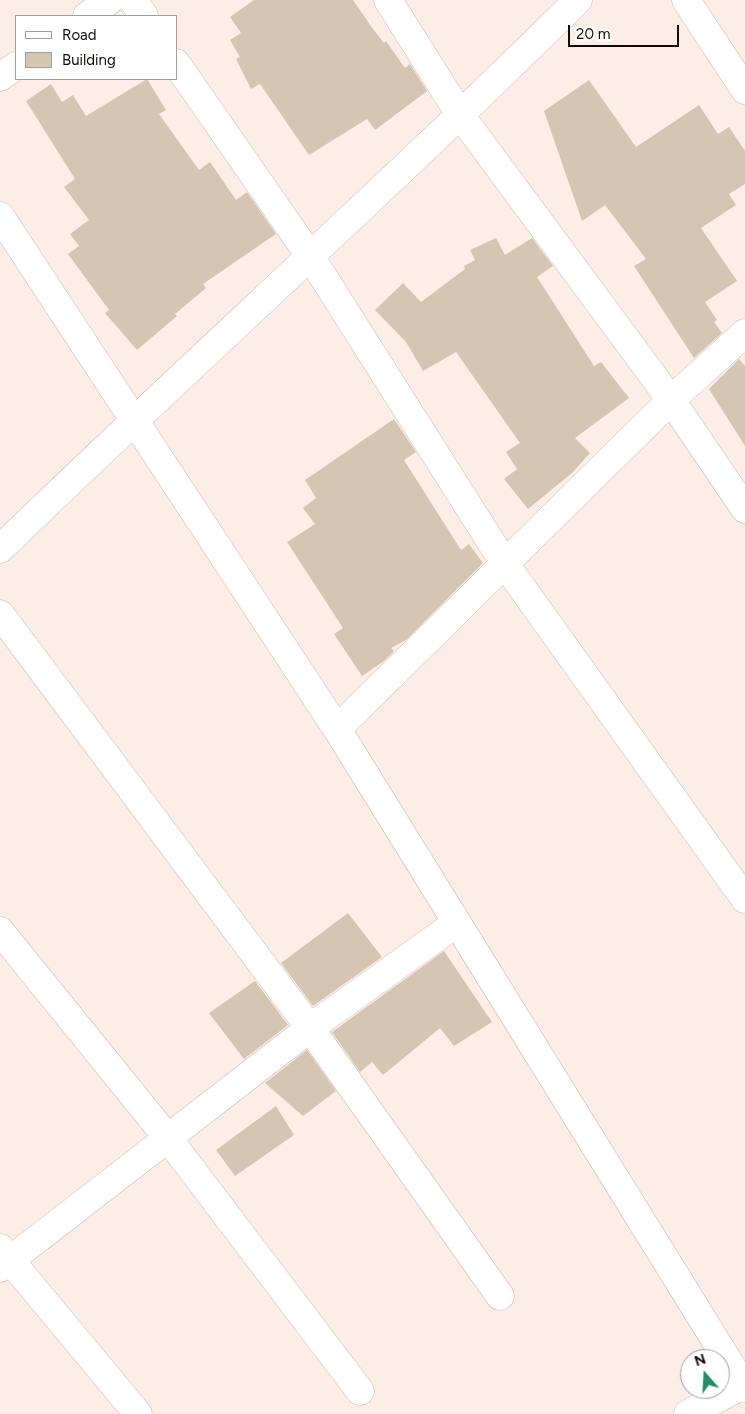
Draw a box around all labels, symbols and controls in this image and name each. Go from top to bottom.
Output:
legend [15,15,178,80]
scale bar [570,15,681,47]
text: 20 m [576,25,610,43]
text: Road [62,26,97,44]
text: Building [62,51,116,69]
north arrow [680,1349,730,1399]
text: N [692,1350,708,1370]

